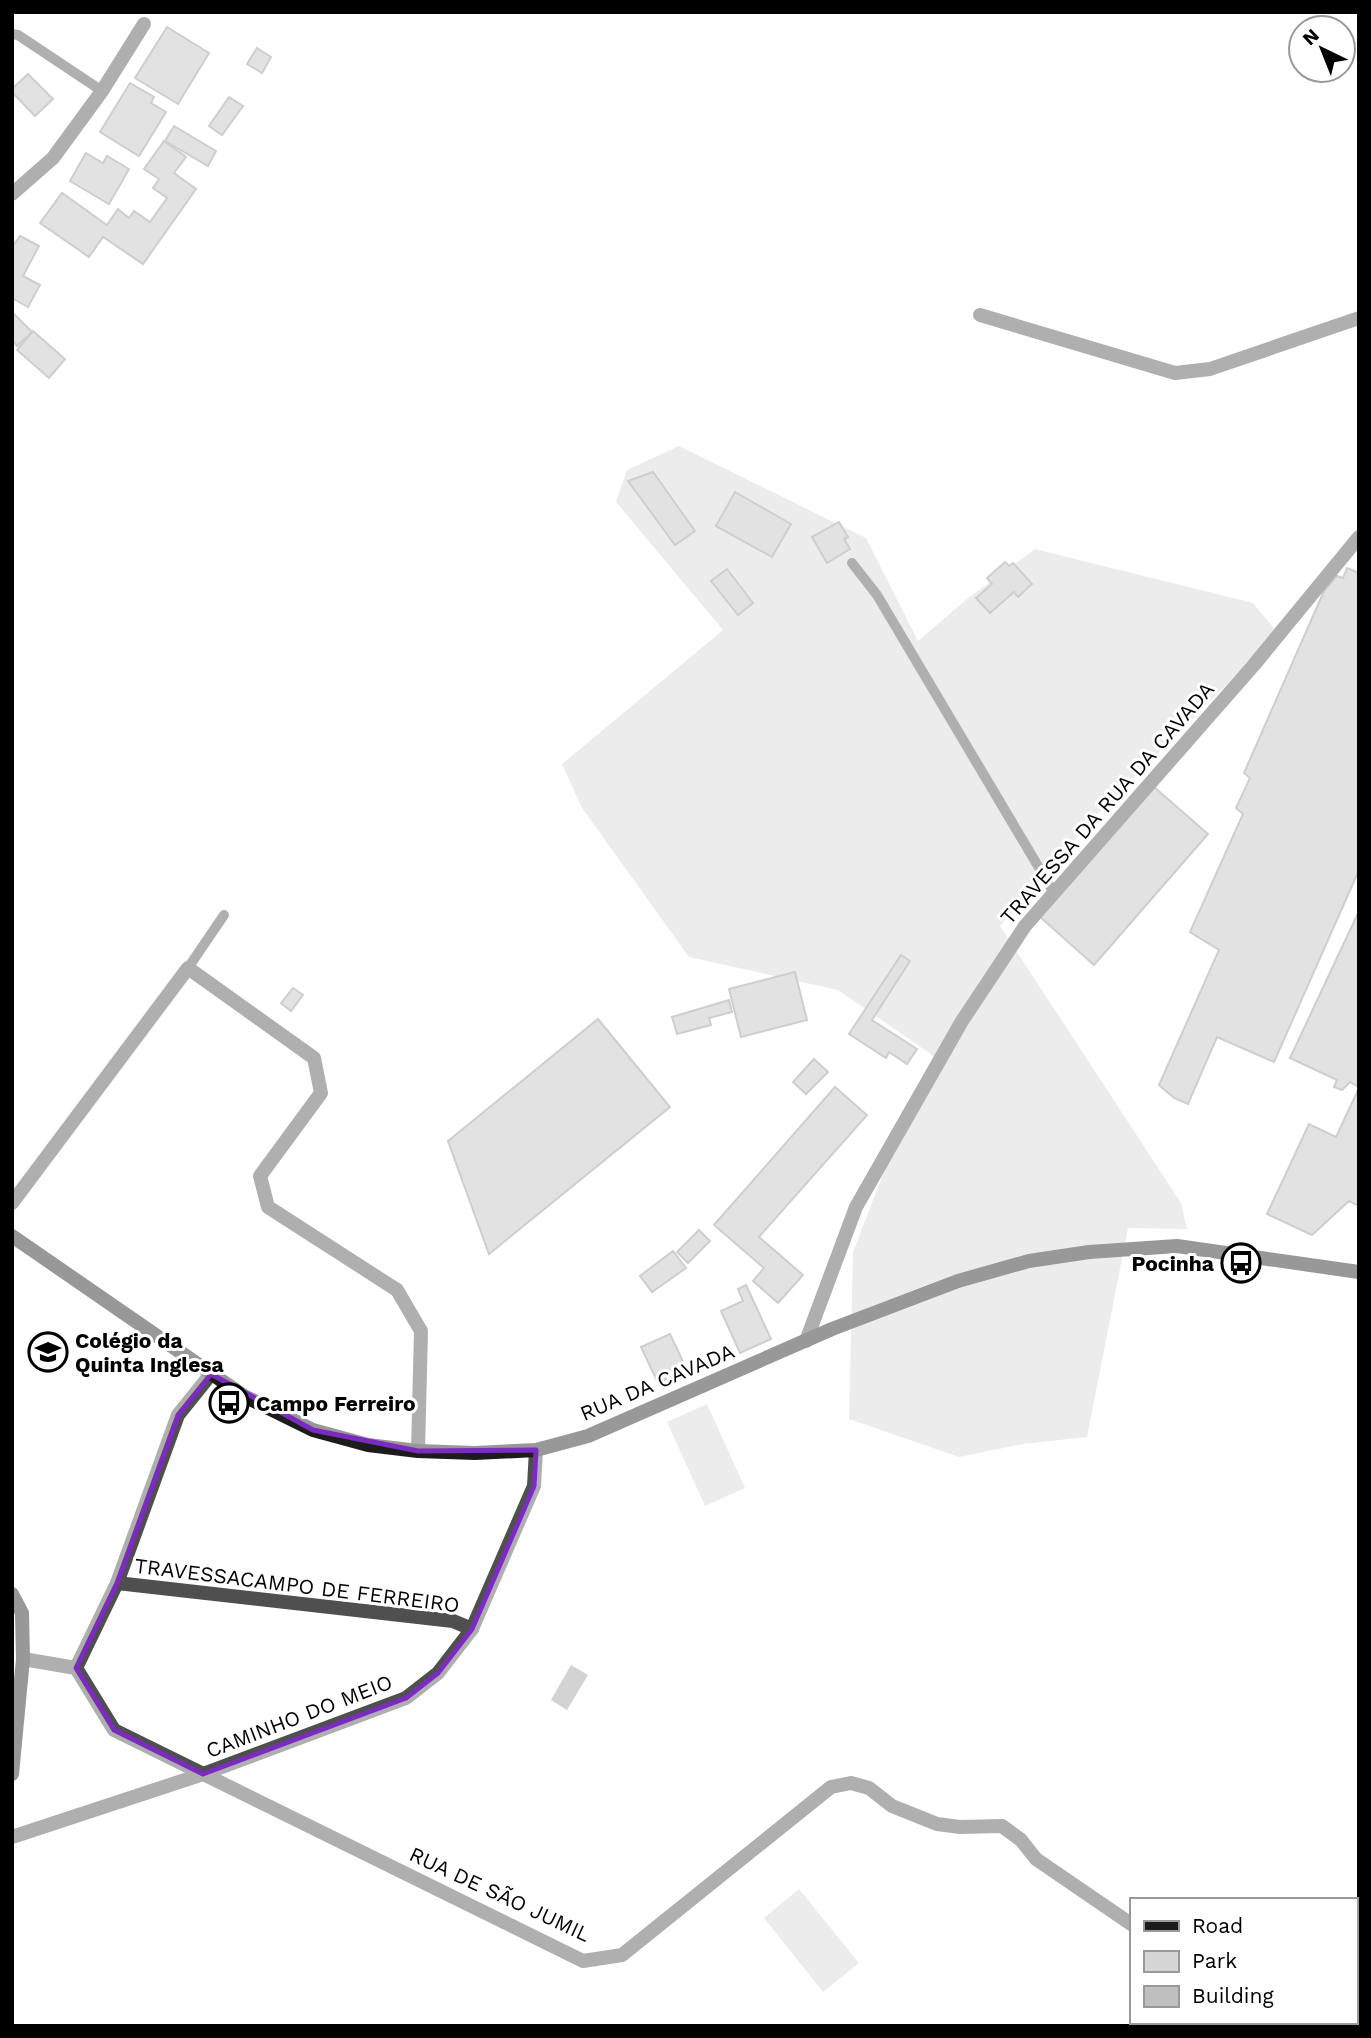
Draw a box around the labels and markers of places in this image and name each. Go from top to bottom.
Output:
bus stop icon: Pocinha [1220,1242,1262,1284]
place label: Pocinha [1132,1251,1215,1276]
place label: Colégio da Quinta Inglesa [75,1328,225,1377]
school or university icon: Colégio da Quinta Inglesa [27,1331,69,1373]
bus stop icon: Campo Ferreiro [208,1382,250,1424]
place label: Campo Ferreiro [256,1391,416,1416]

